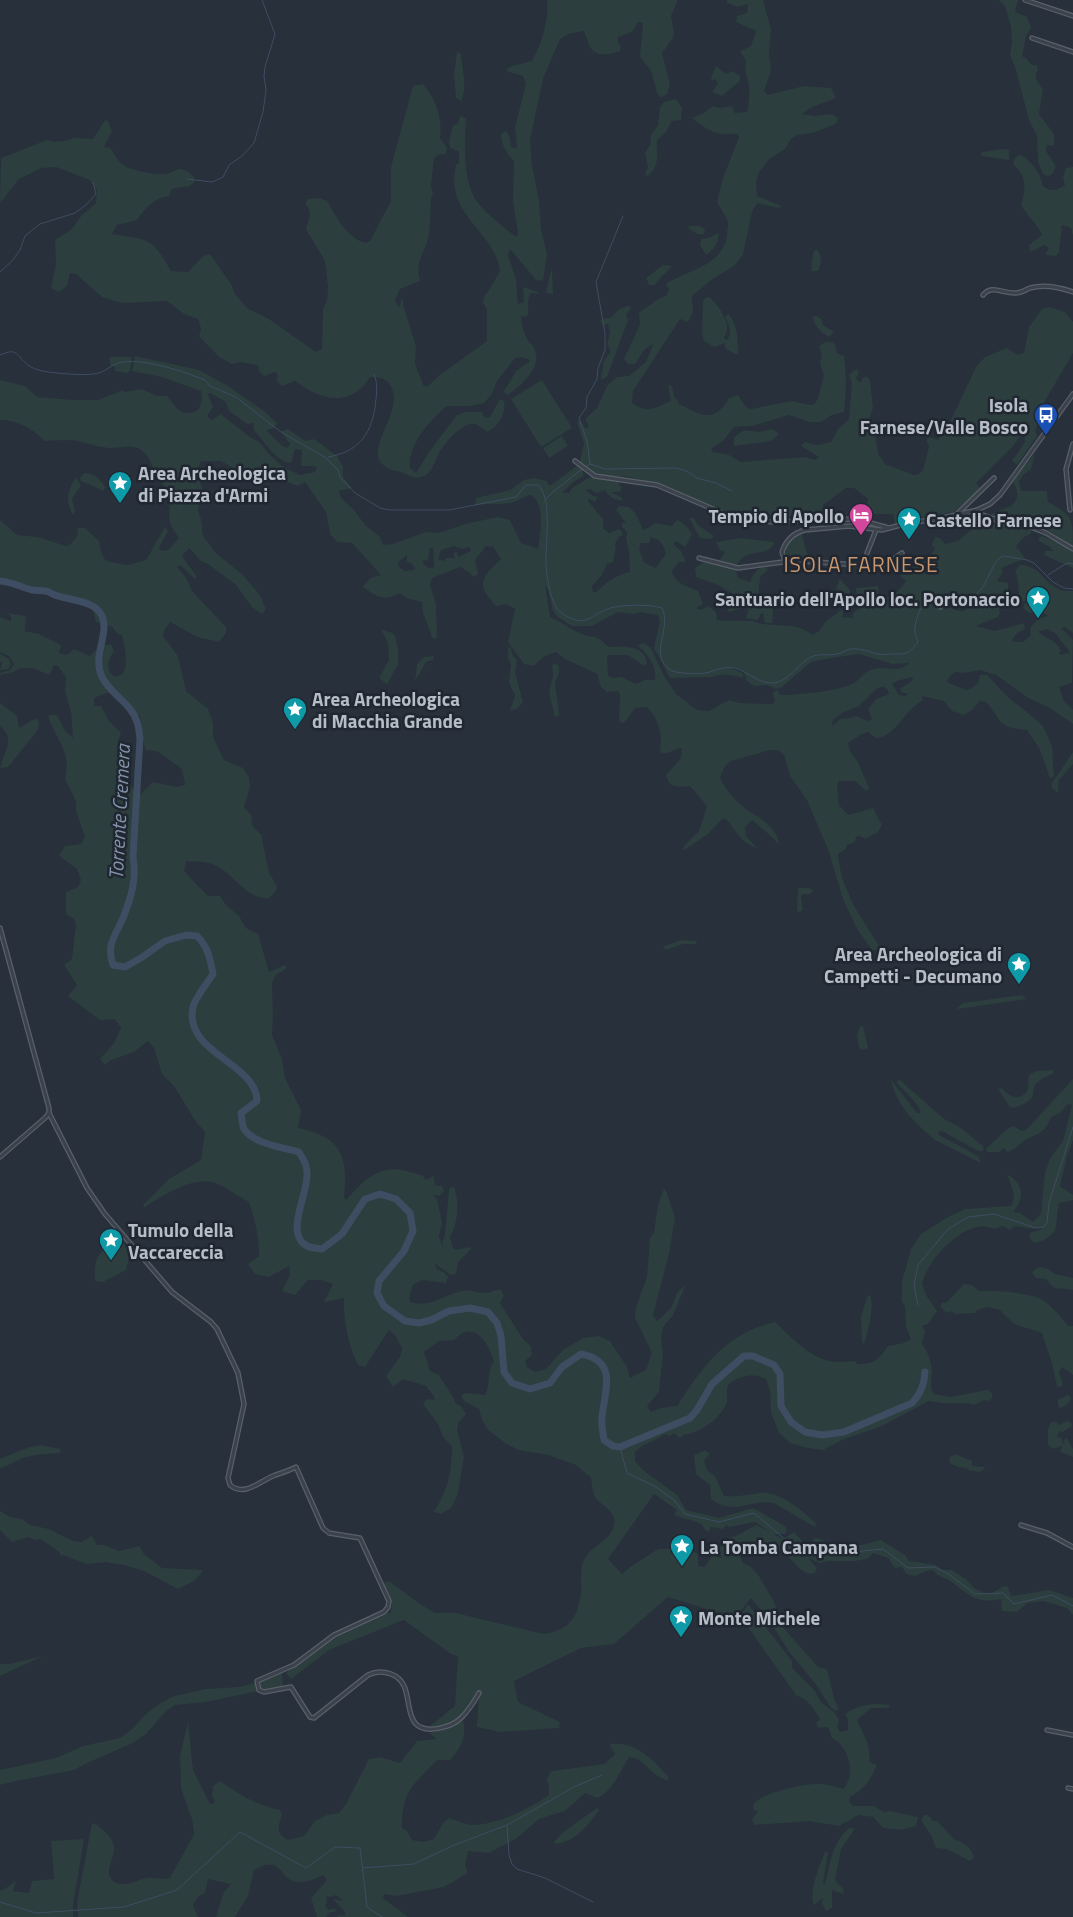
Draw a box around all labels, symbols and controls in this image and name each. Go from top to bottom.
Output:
place label: Isola Farnese/Valle Bosco [860,390,1028,441]
bus stop icon: Isola Farnese/Valle Bosco [1033,402,1059,436]
place label: Area Archeologica di Piazza d'Armi [138,458,286,509]
place icon: Area Archeologica di Piazza d'Armi [107,470,133,504]
place label: Tempio di Apollo [708,501,844,530]
hotel icon: Tempio di Apollo [848,502,874,536]
place label: Castello Farnese [926,505,1062,534]
place icon: Castello Farnese [896,506,922,540]
district label: ISOLA FARNESE [783,548,939,580]
place label: Santuario dell'Apollo loc. Portonaccio [715,584,1020,613]
place icon: Santuario dell'Apollo loc. Portonaccio [1025,585,1051,619]
place label: Area Archeologica di Macchia Grande [312,684,463,735]
place icon: Area Archeologica di Macchia Grande [282,696,308,730]
water label: Torrente Cremera [100,743,138,880]
place label: Area Archeologica di Campetti - Decumano [824,939,1002,990]
place icon: Area Archeologica di Campetti - Decumano [1006,951,1032,985]
place label: Tumulo della Vaccareccia [128,1215,234,1266]
place icon: Tumulo della Vaccareccia [98,1227,124,1261]
place label: La Tomba Campana [700,1532,858,1561]
place icon: La Tomba Campana [669,1533,695,1567]
place label: Monte Michele [698,1603,821,1632]
place icon: Monte Michele [668,1604,694,1638]

